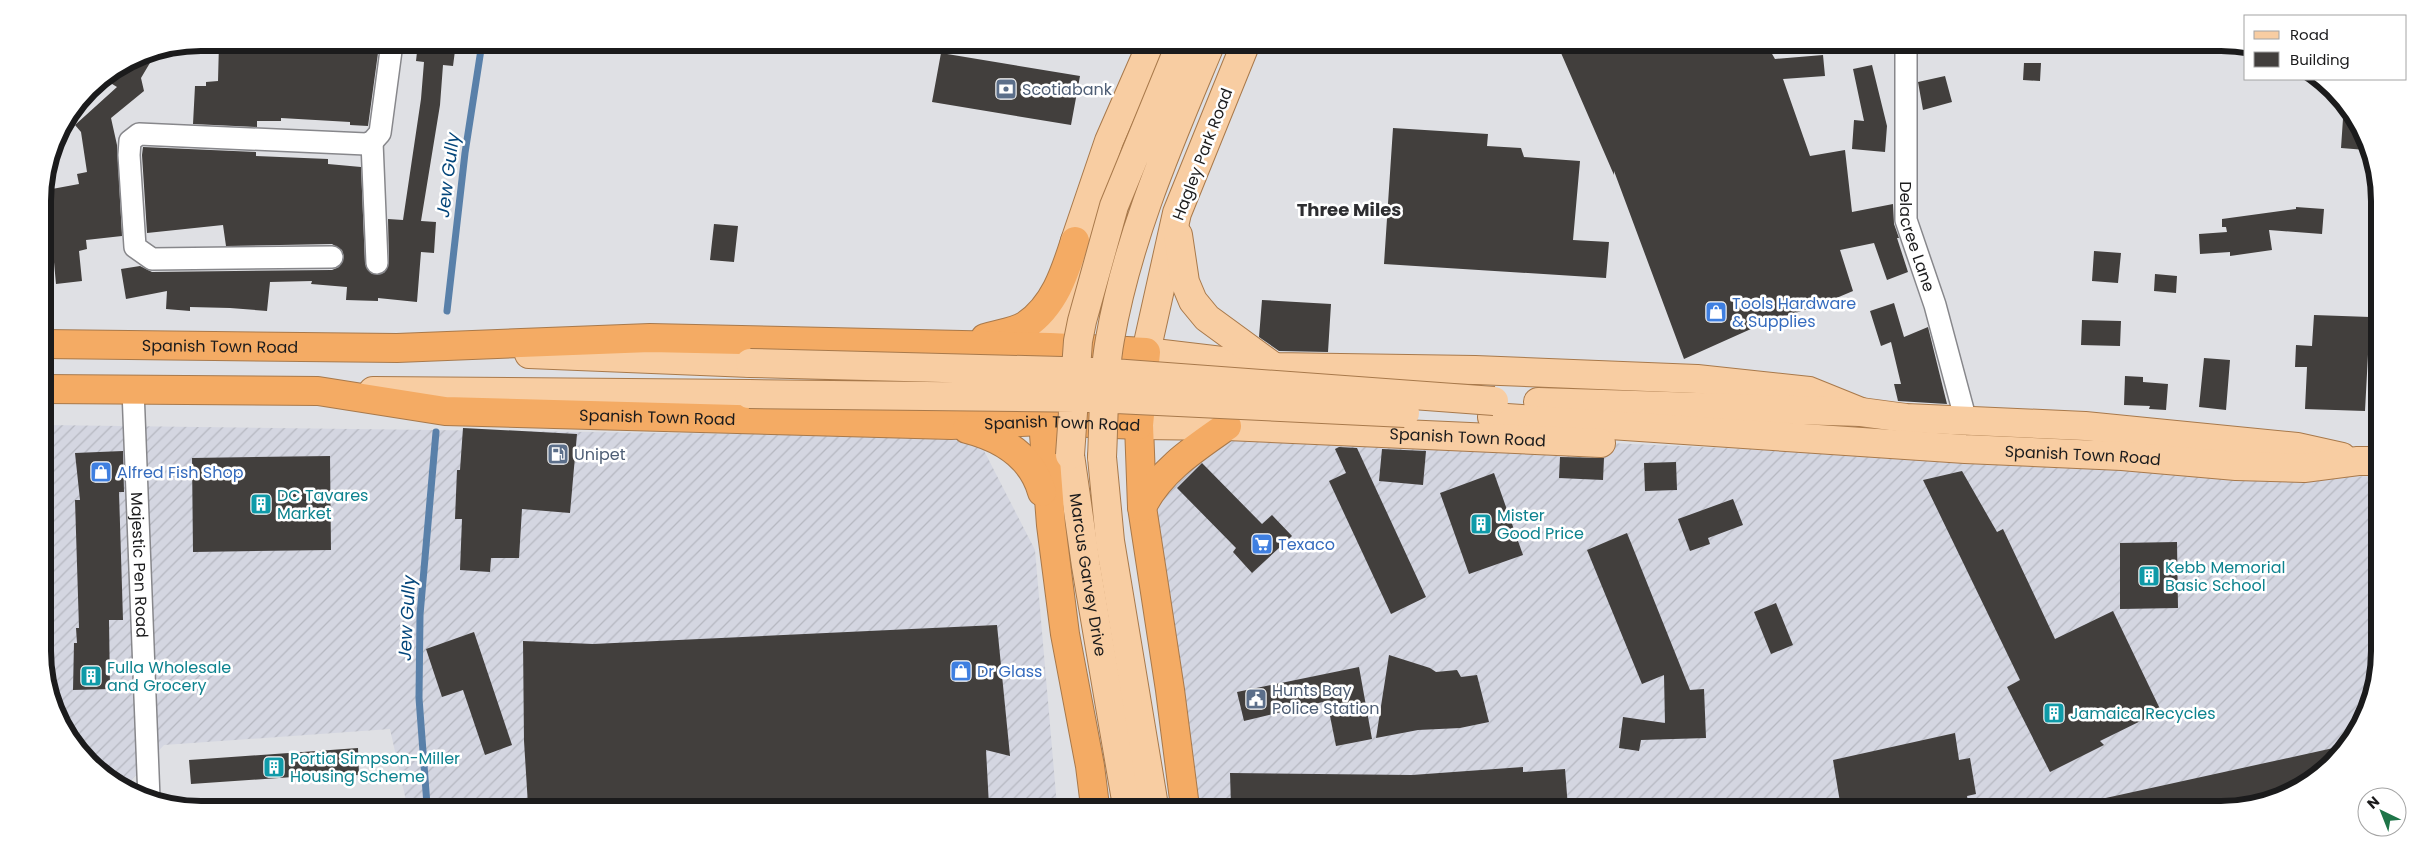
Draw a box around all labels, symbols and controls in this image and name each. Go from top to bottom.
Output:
legend [2244,15,2407,80]
text: Road [2290,24,2329,45]
text: Building [2290,49,2350,70]
bank icon: Scotiabank [994,77,1018,101]
place label: Scotiabank [1022,78,1113,101]
street label: Hagley Park Road [1167,85,1238,224]
water label: Jew Gully [430,130,465,219]
street label: Delacree Lane [1894,181,1941,295]
district label: Three Miles [1297,197,1401,222]
place label: Tools Hardware & Supplies [1732,292,1856,333]
shop icon: Tools Hardware & Supplies [1704,300,1728,324]
street label: Spanish Town Road [142,334,298,359]
street label: Spanish Town Road [579,404,736,431]
street label: Spanish Town Road [984,410,1141,437]
street label: Spanish Town Road [1389,422,1546,452]
street label: Spanish Town Road [2004,440,2162,471]
fuel station icon: Unipet [546,442,570,466]
place label: Unipet [574,443,626,466]
shop icon: Alfred Fish Shop [89,460,113,484]
place label: Alfred Fish Shop [117,461,244,484]
place label: DC Tavares Market [277,484,368,525]
street label: Majestic Pen Road [125,491,154,638]
building icon: DC Tavares Market [249,492,273,516]
street label: Marcus Garvey Drive [1064,492,1112,658]
place label: Mister Good Price [1497,504,1584,545]
building icon: Mister Good Price [1469,512,1493,536]
supermarket icon: Texaco [1250,532,1274,556]
place label: Texaco [1278,533,1335,556]
place label: Kebb Memorial Basic School [2165,556,2285,597]
building icon: Kebb Memorial Basic School [2137,564,2161,588]
water label: Jew Gully [392,574,421,661]
place label: Fulla Wholesale and Grocery [107,656,231,697]
shop icon: Dr Glass [949,659,973,683]
place label: Dr Glass [977,660,1042,683]
building icon: Fulla Wholesale and Grocery [79,664,103,688]
place label: Hunts Bay Police Station [1272,679,1380,720]
public building icon: Hunts Bay Police Station [1244,687,1268,711]
building icon: Jamaica Recycles [2042,701,2066,725]
place label: Jamaica Recycles [2070,702,2216,725]
place label: Portia Simpson-Miller Housing Scheme [290,747,460,788]
building icon: Portia Simpson-Miller Housing Scheme [262,755,286,779]
north arrow [2357,787,2407,837]
text: N [2362,792,2384,813]

